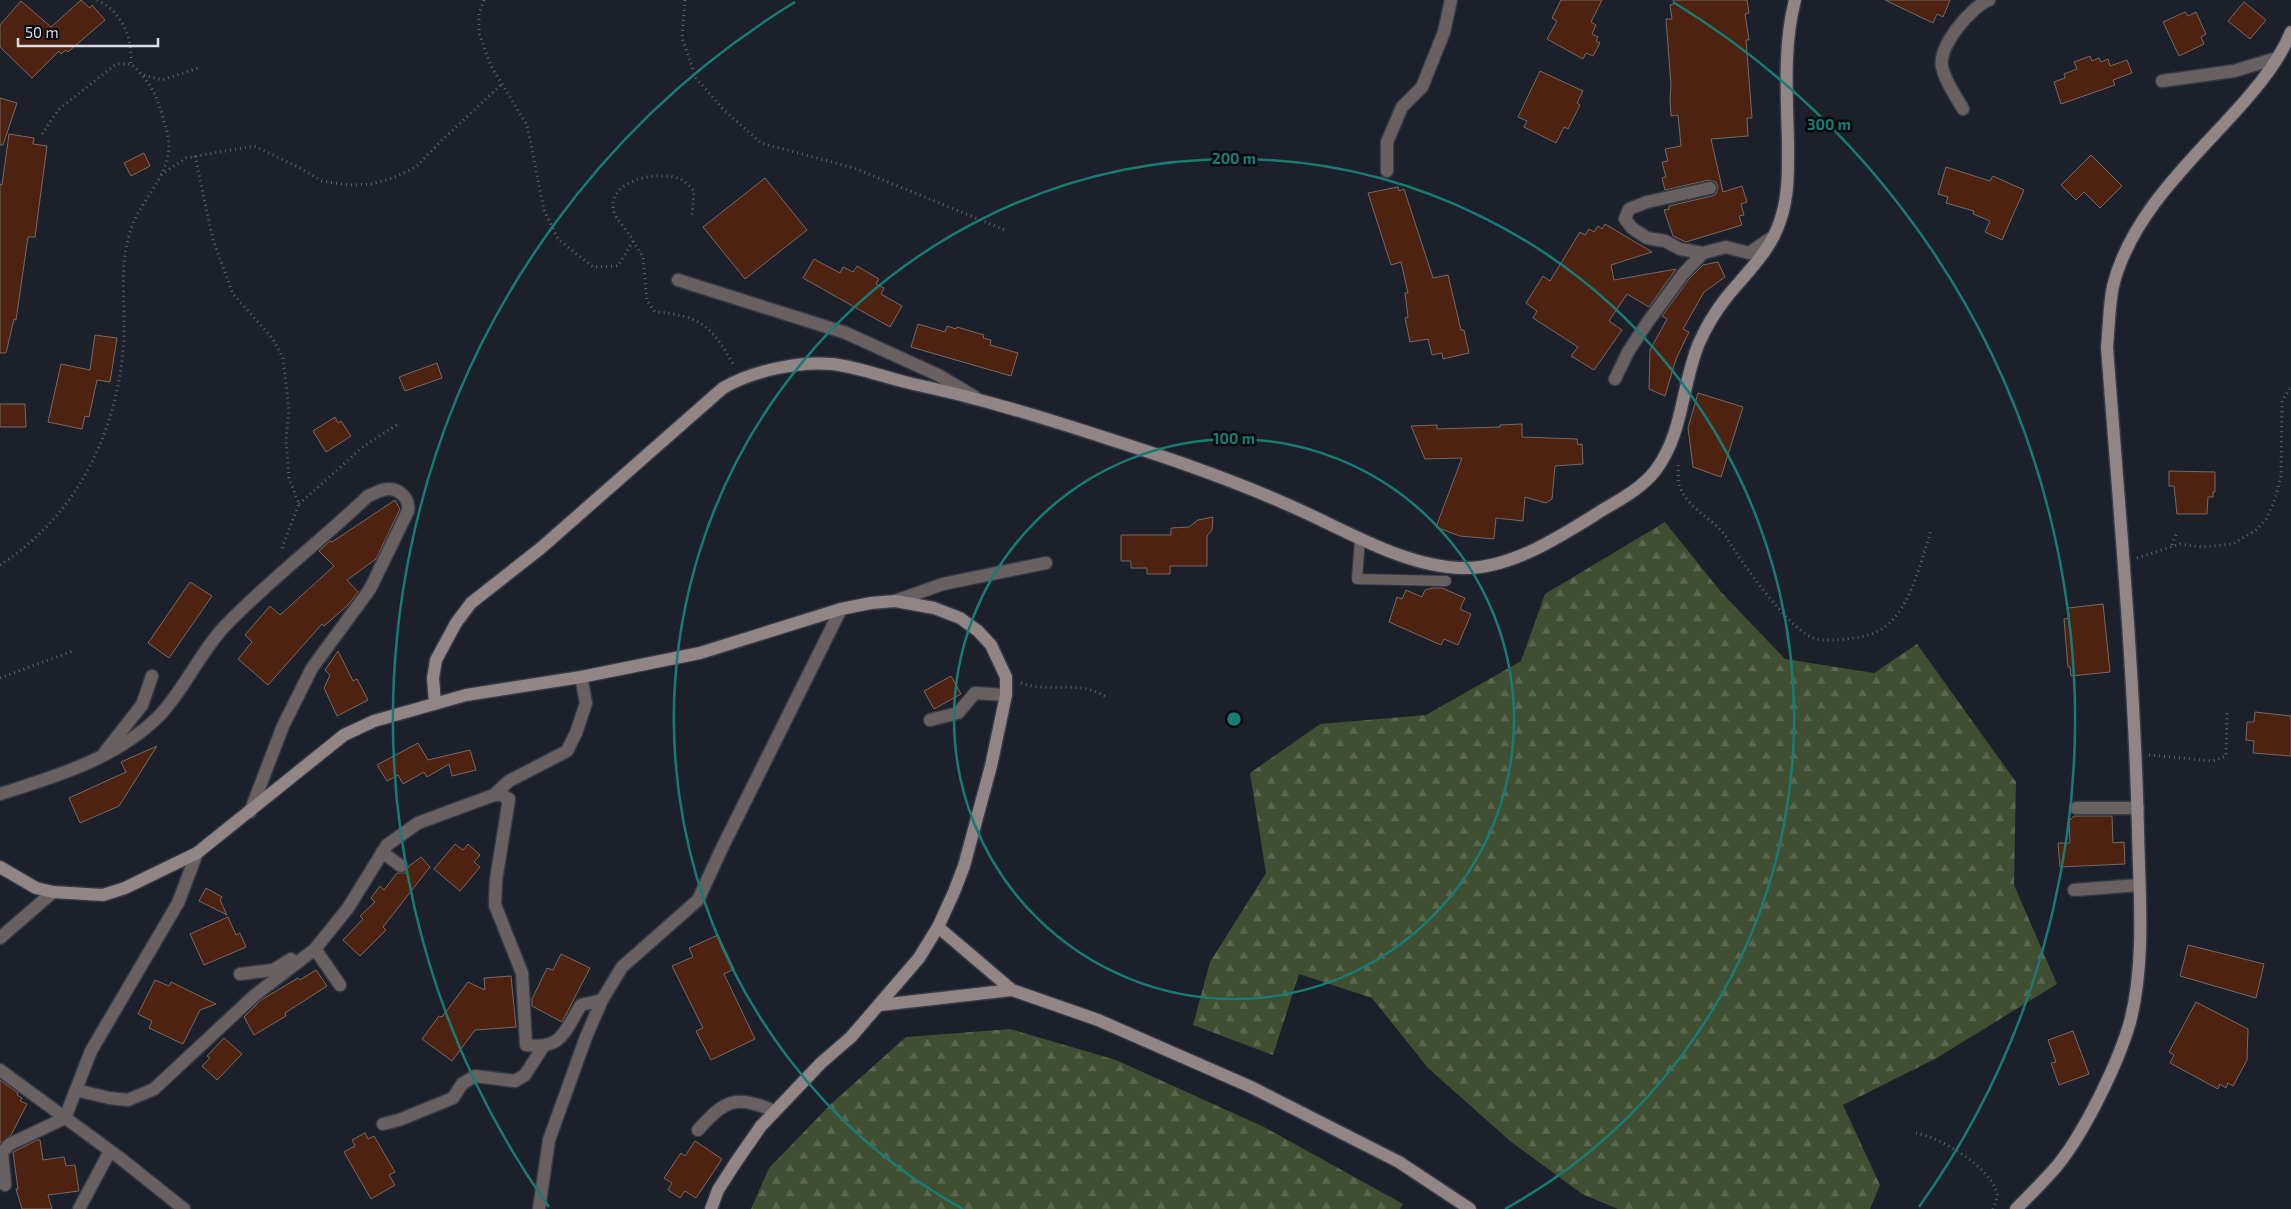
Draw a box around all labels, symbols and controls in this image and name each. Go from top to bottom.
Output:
scale bar [18,15,158,47]
text: 50 m [25,23,59,41]
text: 300 m [1807,115,1851,133]
text: 200 m [1212,149,1256,167]
text: 100 m [1213,429,1255,447]
centre of rings [1225,710,1243,728]

